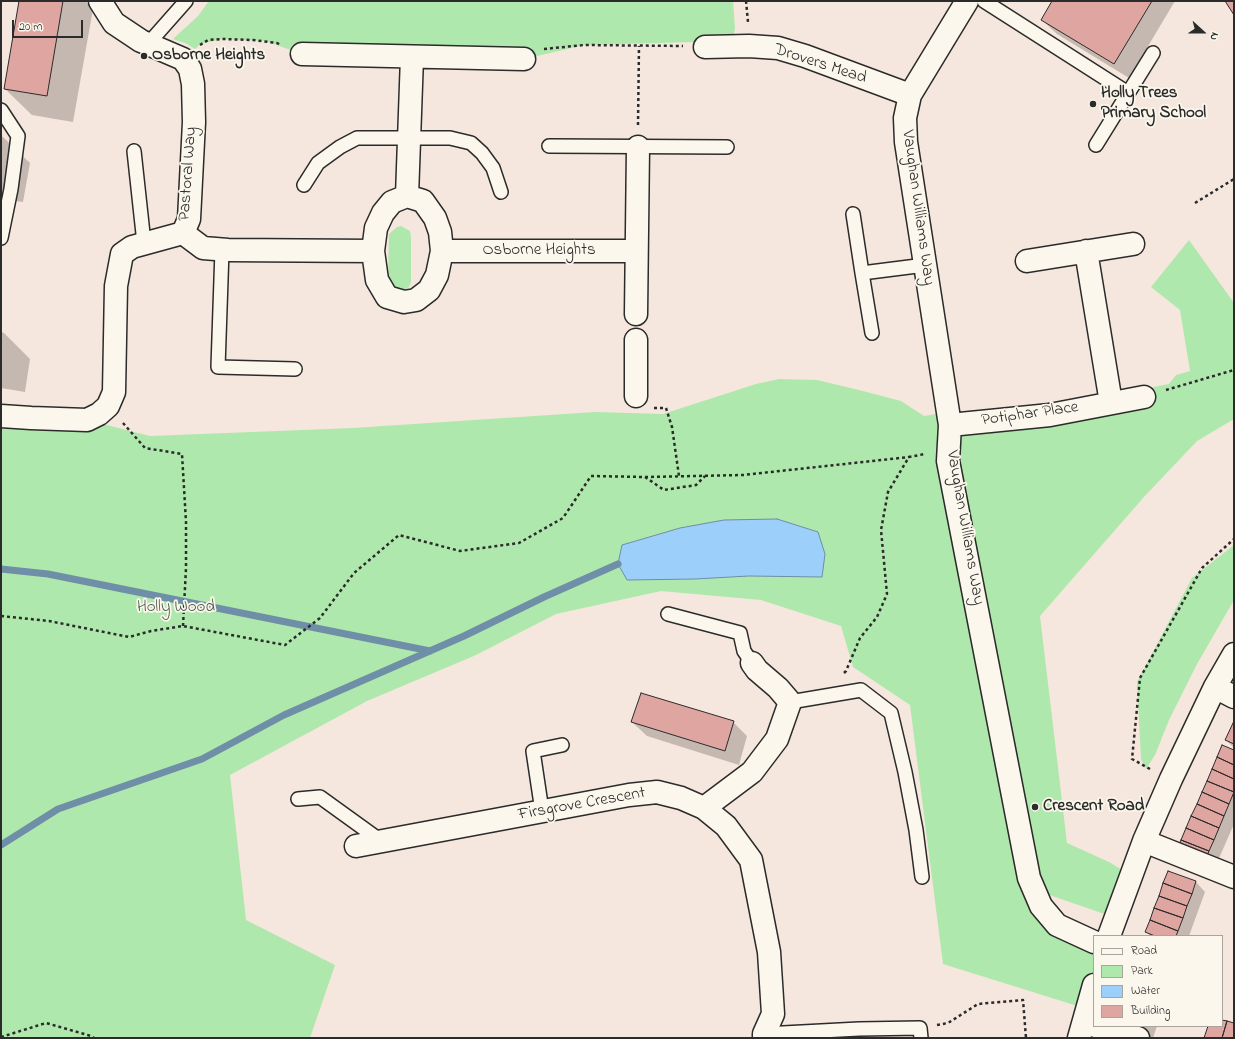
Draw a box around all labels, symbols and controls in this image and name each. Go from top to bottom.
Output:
scale bar [14,12,85,38]
north arrow [1183,12,1223,52]
text: 20 m [19,18,42,36]
text: N [1205,30,1223,43]
street label: Drovers Mead [771,40,869,90]
place label: Osborne Heights [152,46,265,66]
marker: Osborne Heights [139,51,149,61]
place label: Holly Trees Primary School [1101,84,1206,124]
marker: Holly Trees Primary School [1088,99,1098,109]
street label: Pastoral Way [176,126,202,222]
street label: Vaughan Williams Way [896,129,938,287]
street label: Osborne Heights [482,241,596,261]
street label: Potiphar Place [980,398,1080,432]
street label: Vaughan Williams Way [940,449,988,607]
park label: Holly Wood [137,598,215,618]
street label: Firsgrove Crescent [517,784,647,826]
place label: Crescent Road [1043,797,1144,817]
marker: Crescent Road [1030,802,1040,812]
legend [1093,935,1223,1027]
text: Road [1131,942,1157,960]
text: Park [1131,962,1153,980]
text: Water [1131,982,1160,1000]
text: Building [1131,1002,1170,1020]

